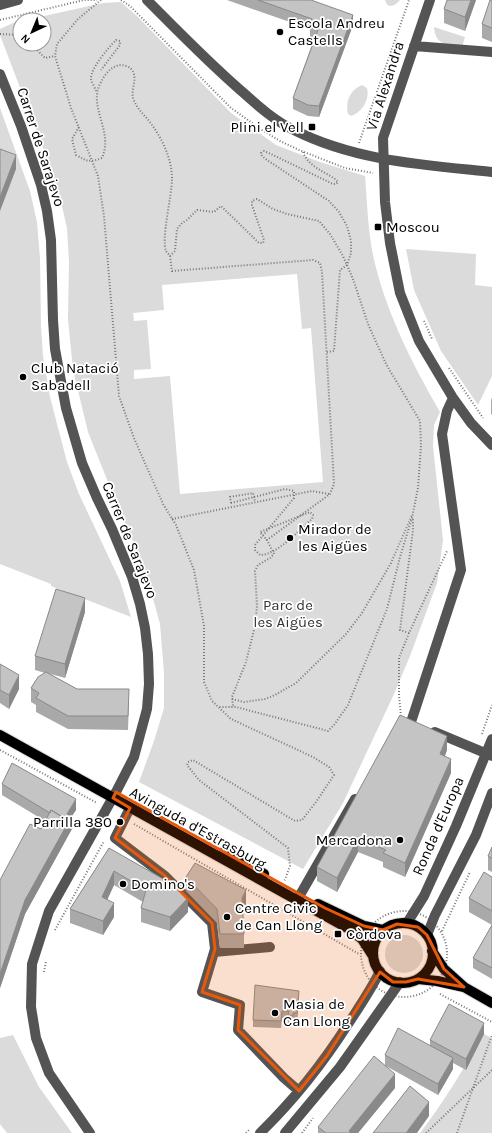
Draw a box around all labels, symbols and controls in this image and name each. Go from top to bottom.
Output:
north arrow [12,12,52,52]
place label: Escola Andreu Castells [288,14,385,49]
marker: Escola Andreu Castells [275,27,285,37]
text: N [18,31,33,46]
street label: Via Alexandra [362,39,408,133]
street label: Carrer de Sarajevo [13,85,69,209]
place label: Plini el Vell [230,118,304,136]
marker: Plini el Vell [307,122,317,132]
place label: Moscou [386,218,440,236]
marker: Moscou [373,222,383,232]
place label: Club Natació Sabadell [31,359,119,394]
marker: Club Natació Sabadell [18,372,28,382]
street label: Carrer de Sarajevo [98,479,162,601]
place label: Mirador de les Aigües [298,520,372,555]
marker: Mirador de les Aigües [285,533,295,543]
park label: Parc de les Aigües [253,596,323,631]
street label: Ronda d'Europa [408,774,468,878]
street label: Avinguda d'Estrasburg [126,783,270,873]
place label: Parrilla 380 [33,813,112,831]
marker: Parrilla 380 [115,817,125,827]
place label: Mercadona [316,831,392,849]
marker: Mercadona [395,835,405,845]
place label: Domino's [131,875,195,893]
marker: Domino's [118,879,128,889]
place label: Centre Civic de Can Llong [235,899,323,934]
marker: Centre Civic de Can Llong [222,912,232,922]
place label: Còrdova [346,925,402,943]
marker: Còrdova [333,929,343,939]
place label: Masia de Can Llong [283,995,351,1030]
marker: Masia de Can Llong [270,1008,280,1018]

